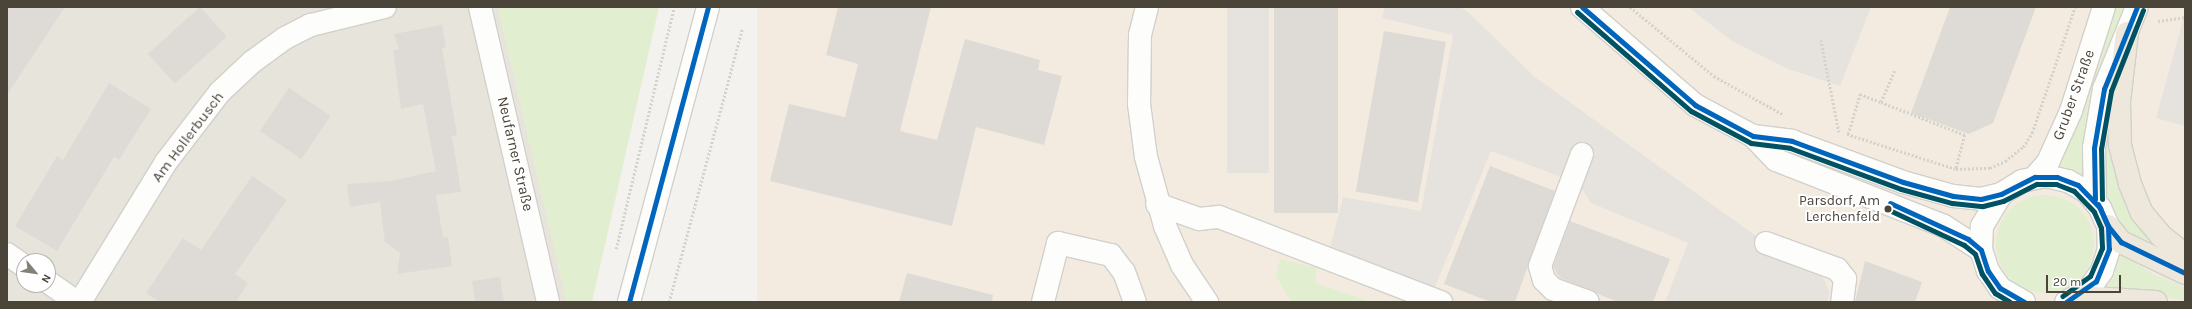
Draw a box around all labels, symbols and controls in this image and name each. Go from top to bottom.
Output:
street label: Gruber Straße [2049,47,2099,143]
street label: Am Hollerbusch [148,88,228,186]
street label: Neufarner Straße [493,95,537,213]
place label: Parsdorf, Am Lerchenfeld [1799,193,1880,226]
marker: Parsdorf, Am Lerchenfeld [1883,204,1893,214]
north arrow [16,253,56,293]
scale bar [2048,267,2123,293]
text: N [38,272,54,285]
text: 20 m [2053,275,2081,289]

